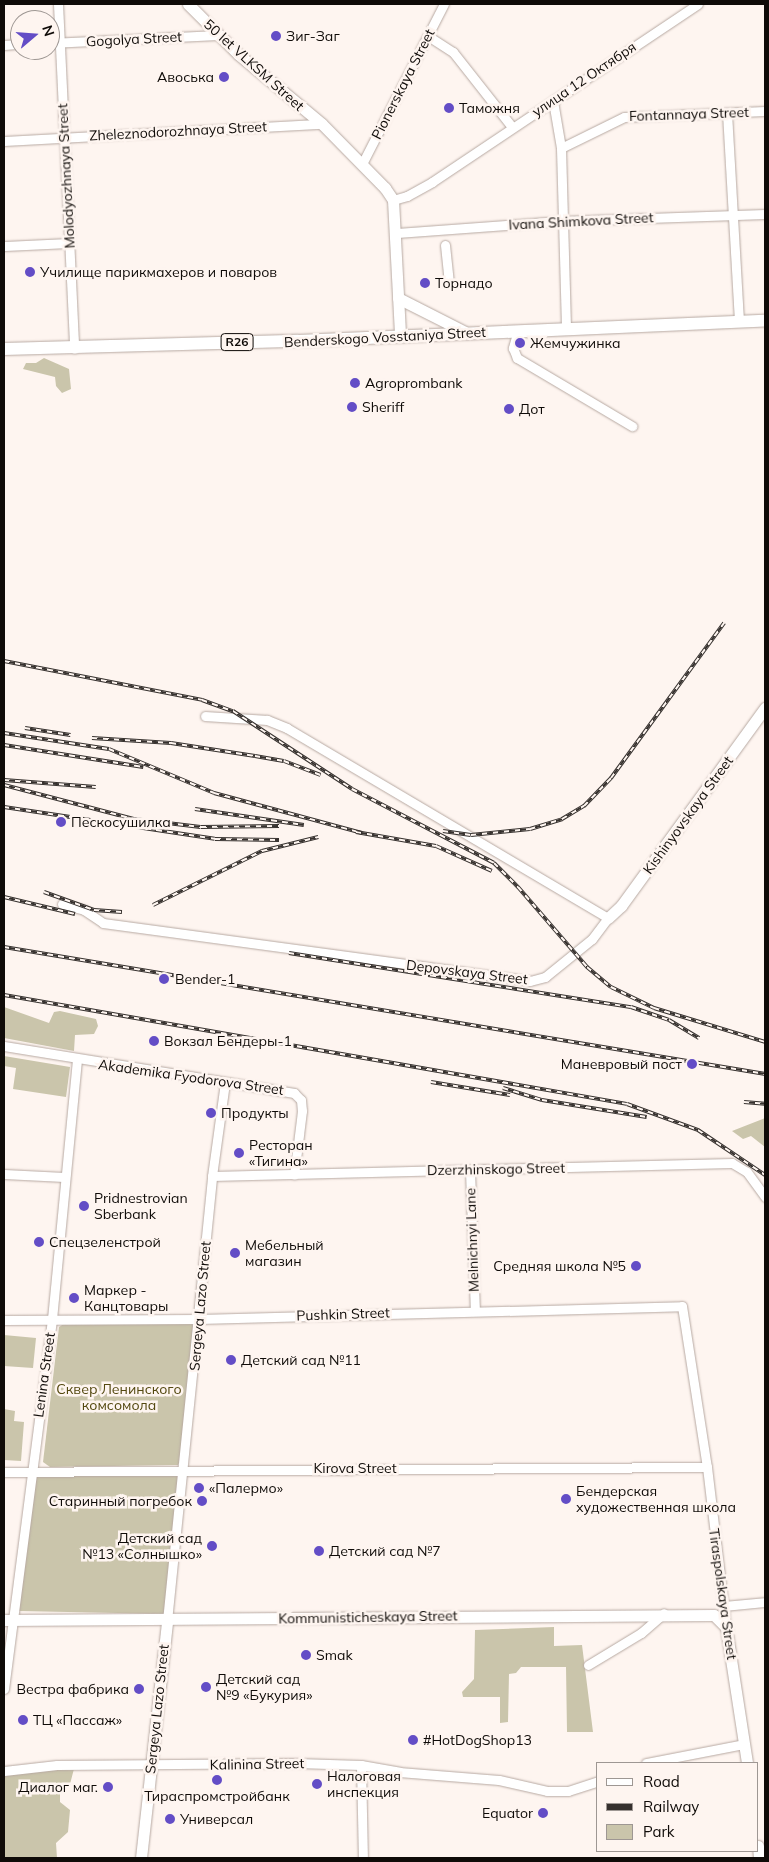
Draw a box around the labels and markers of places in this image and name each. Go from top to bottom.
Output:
place label: Зиг-Заг [286,28,340,44]
marker: Зиг-Заг [270,30,282,42]
place label: Авоська [157,69,214,85]
marker: Авоська [218,71,230,83]
place label: Таможня [459,100,520,116]
marker: Таможня [443,102,455,114]
place label: Училище парикмахеров и поваров [40,264,277,280]
marker: Училище парикмахеров и поваров [24,266,36,278]
place label: Торнадо [435,275,493,291]
marker: Торнадо [419,277,431,289]
place label: Жемчужинка [530,335,621,351]
marker: Жемчужинка [514,337,526,349]
place label: Agroprombank [365,375,463,391]
marker: Agroprombank [349,377,361,389]
place label: Sheriff [362,399,404,415]
marker: Sheriff [346,401,358,413]
place label: Дот [519,401,545,417]
marker: Дот [503,403,515,415]
place label: Пескосушилка [71,814,171,830]
marker: Пескосушилка [55,816,67,828]
place label: Bender-1 [175,971,236,987]
marker: Bender-1 [157,972,171,986]
place label: Вокзал Бендеры-1 [164,1033,292,1049]
marker: Вокзал Бендеры-1 [148,1035,160,1047]
place label: Маневровый пост [561,1056,682,1072]
marker: Маневровый пост [686,1058,698,1070]
place label: Продукты [221,1105,289,1121]
marker: Продукты [205,1107,217,1119]
place label: Ресторан «Тигина» [249,1137,313,1170]
marker: Ресторан «Тигина» [233,1147,245,1159]
place label: Pridnestrovian Sberbank [94,1190,188,1222]
marker: Pridnestrovian Sberbank [78,1200,90,1212]
place label: Спецзеленстрой [49,1234,161,1250]
marker: Спецзеленстрой [33,1236,45,1248]
place label: Мебельный магазин [245,1237,324,1270]
marker: Мебельный магазин [229,1247,241,1259]
place label: Средняя школа №5 [493,1258,626,1274]
marker: Средняя школа №5 [630,1260,642,1272]
place label: Маркер - Канцтовары [84,1282,168,1314]
marker: Маркер - Канцтовары [68,1292,80,1304]
place label: Детский сад №11 [241,1352,361,1368]
marker: Детский сад №11 [225,1354,237,1366]
place label: «Палермо» [209,1480,283,1496]
marker: «Палермо» [193,1482,205,1494]
place label: Бендерская художественная школа [576,1483,736,1515]
place label: Старинный погребок [49,1493,192,1509]
marker: Бендерская художественная школа [560,1493,572,1505]
marker: Старинный погребок [196,1495,208,1507]
place label: Детский сад №13 «Солнышко» [82,1530,202,1562]
marker: Детский сад №13 «Солнышко» [206,1540,218,1552]
place label: Детский сад №7 [329,1543,441,1559]
marker: Детский сад №7 [313,1545,325,1557]
place label: Smak [316,1647,353,1663]
marker: Smak [300,1649,312,1661]
place label: Детский сад №9 «Букурия» [216,1671,312,1704]
place label: Вестра фабрика [16,1681,129,1697]
marker: Детский сад №9 «Букурия» [200,1681,212,1693]
marker: Вестра фабрика [133,1683,145,1695]
place label: ТЦ «Пассаж» [33,1712,122,1728]
marker: ТЦ «Пассаж» [17,1714,29,1726]
place label: #HotDogShop13 [423,1732,532,1748]
marker: #HotDogShop13 [407,1734,419,1746]
place label: Налоговая инспекция [327,1768,401,1800]
marker: Тираспромстройбанк [211,1774,223,1786]
marker: Налоговая инспекция [311,1778,323,1790]
place label: Диалог маг. [18,1779,98,1795]
marker: Диалог маг. [102,1781,114,1793]
place label: Тираспромстройбанк [144,1788,290,1804]
place label: Equator [482,1805,533,1821]
marker: Equator [537,1807,549,1819]
place label: Универсал [180,1811,253,1827]
marker: Универсал [164,1813,176,1825]

